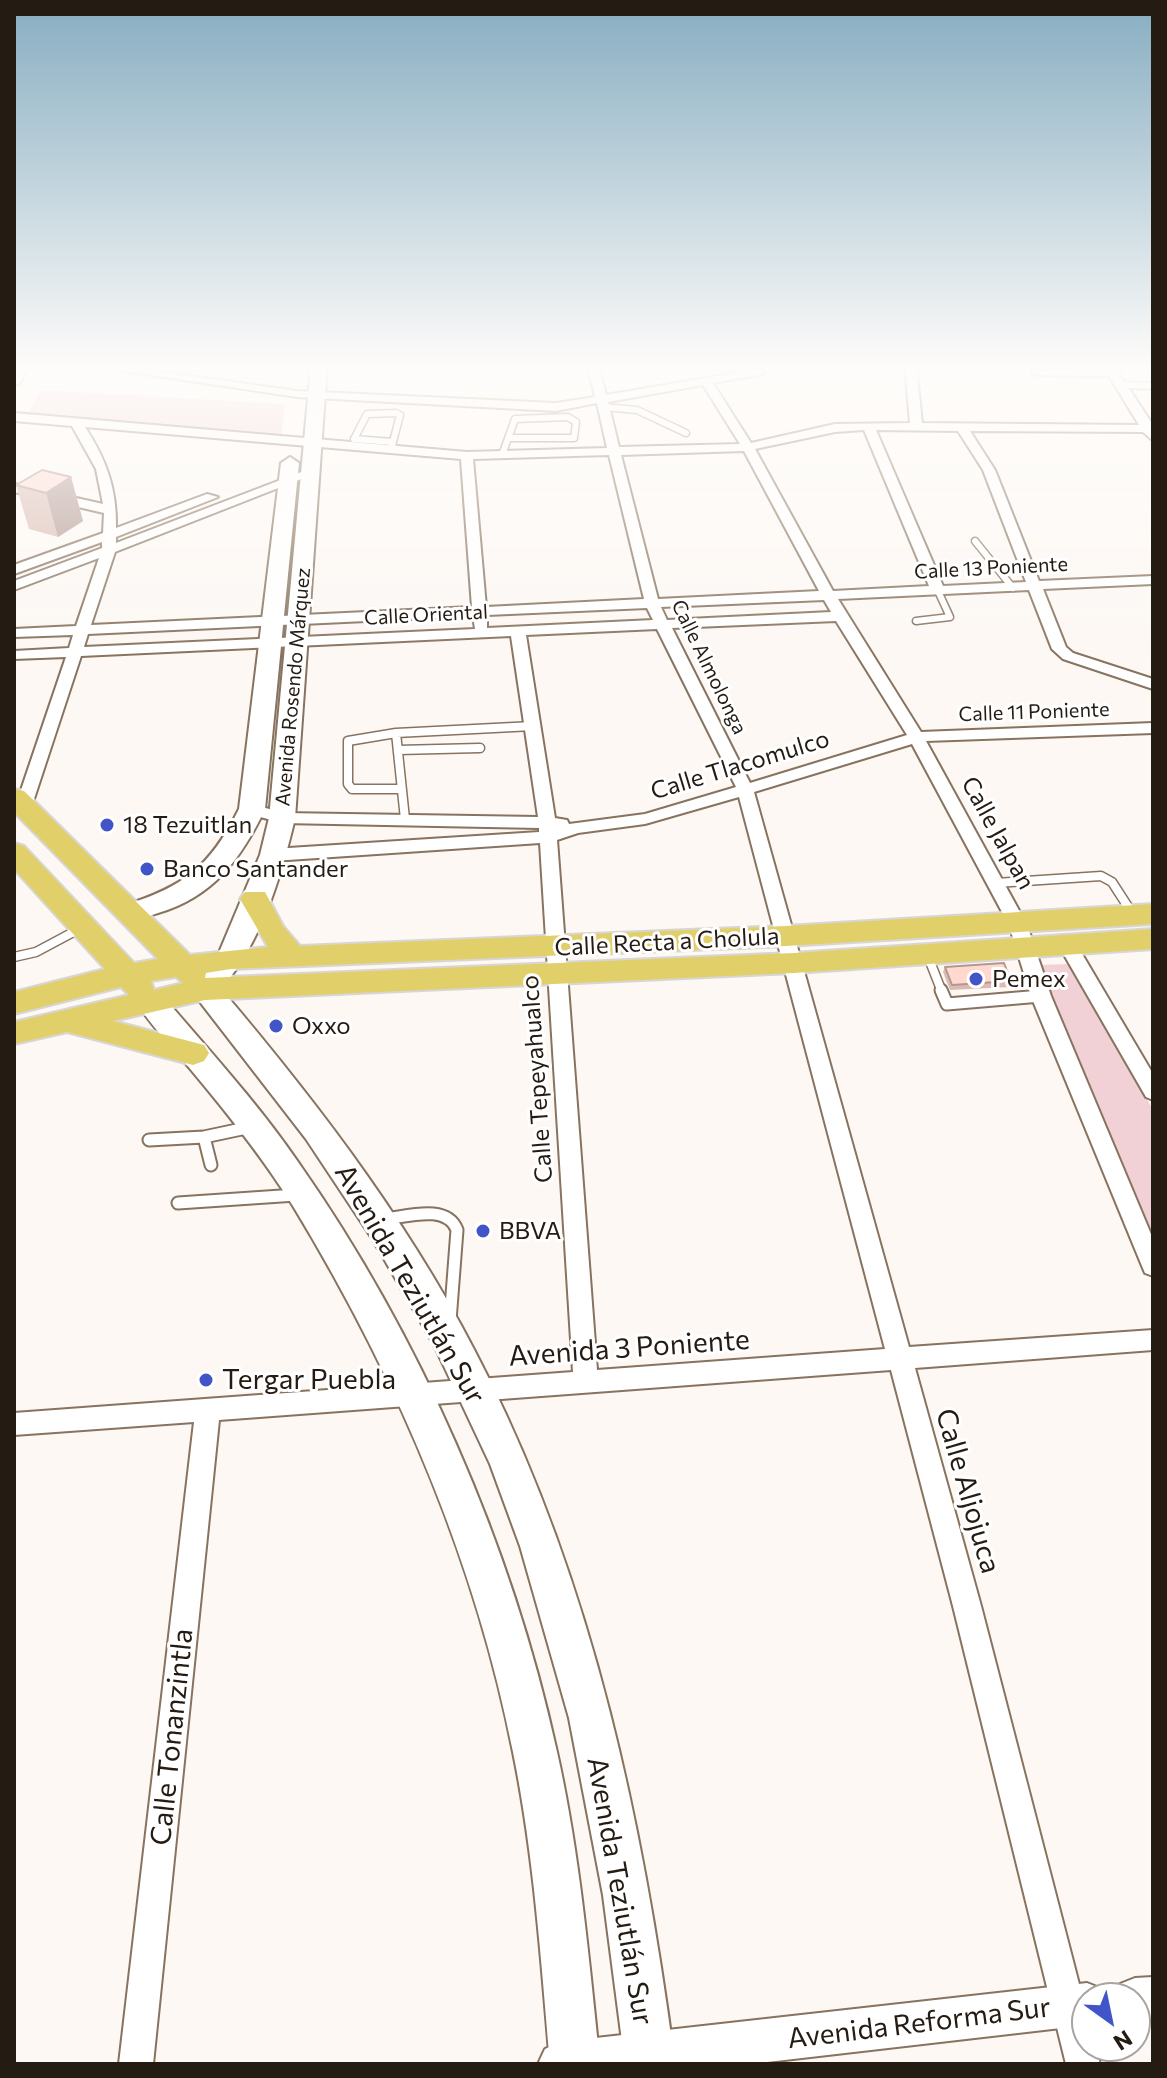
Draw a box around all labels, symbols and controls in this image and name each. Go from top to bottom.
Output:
street label: Calle 13 Poniente [914,552,1068,584]
street label: Avenida Rosendo Márquez [271,567,315,807]
street label: Calle Almolonga [666,596,752,738]
street label: Calle Oriental [363,600,489,630]
street label: Calle 11 Poniente [958,697,1110,727]
street label: Calle Tlacomulco [647,724,833,806]
street label: Calle Jalpan [955,772,1041,894]
place label: 18 Tezuitlan [123,811,252,839]
marker: 18 Tezuitlan [98,816,116,834]
place label: Banco Santander [163,855,348,883]
marker: Banco Santander [138,860,156,878]
street label: Calle Recta a Cholula [554,922,780,962]
place label: Pemex [992,965,1066,993]
marker: Pemex [967,970,985,988]
street label: Calle Tepeyahualco [515,974,559,1184]
place label: Oxxo [292,1012,351,1040]
marker: Oxxo [267,1017,285,1035]
street label: Avenida Teziutlán Sur [328,1158,492,1410]
place label: BBVA [499,1217,561,1245]
marker: BBVA [474,1222,492,1240]
street label: Avenida 3 Poniente [507,1323,751,1373]
place label: Tergar Puebla [222,1363,396,1397]
marker: Tergar Puebla [197,1371,215,1389]
street label: Calle Aljojuca [928,1405,1008,1577]
street label: Calle Tonanzintla [144,1627,200,1847]
street label: Avenida Teziutlán Sur [580,1754,660,2028]
north arrow [1071,1982,1151,2062]
street label: Avenida Reforma Sur [786,1990,1052,2056]
text: N [1109,2025,1138,2057]

